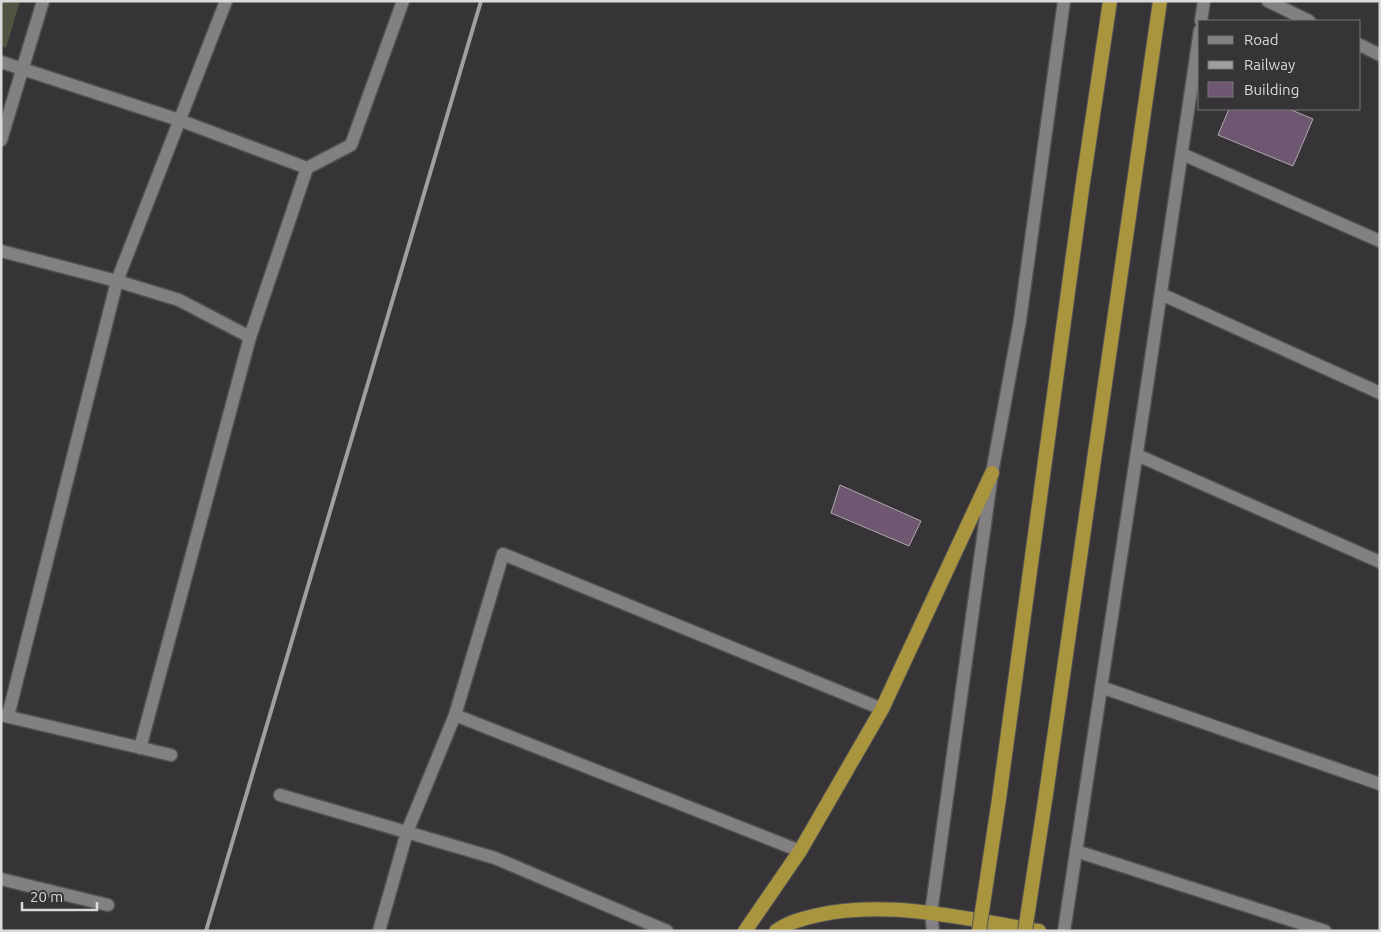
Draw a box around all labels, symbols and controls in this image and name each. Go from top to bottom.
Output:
legend [1198,20,1361,110]
text: Road [1244,31,1279,48]
text: Railway [1244,56,1295,73]
text: Building [1244,81,1299,98]
scale bar [22,880,98,912]
text: 20 m [30,888,63,905]

